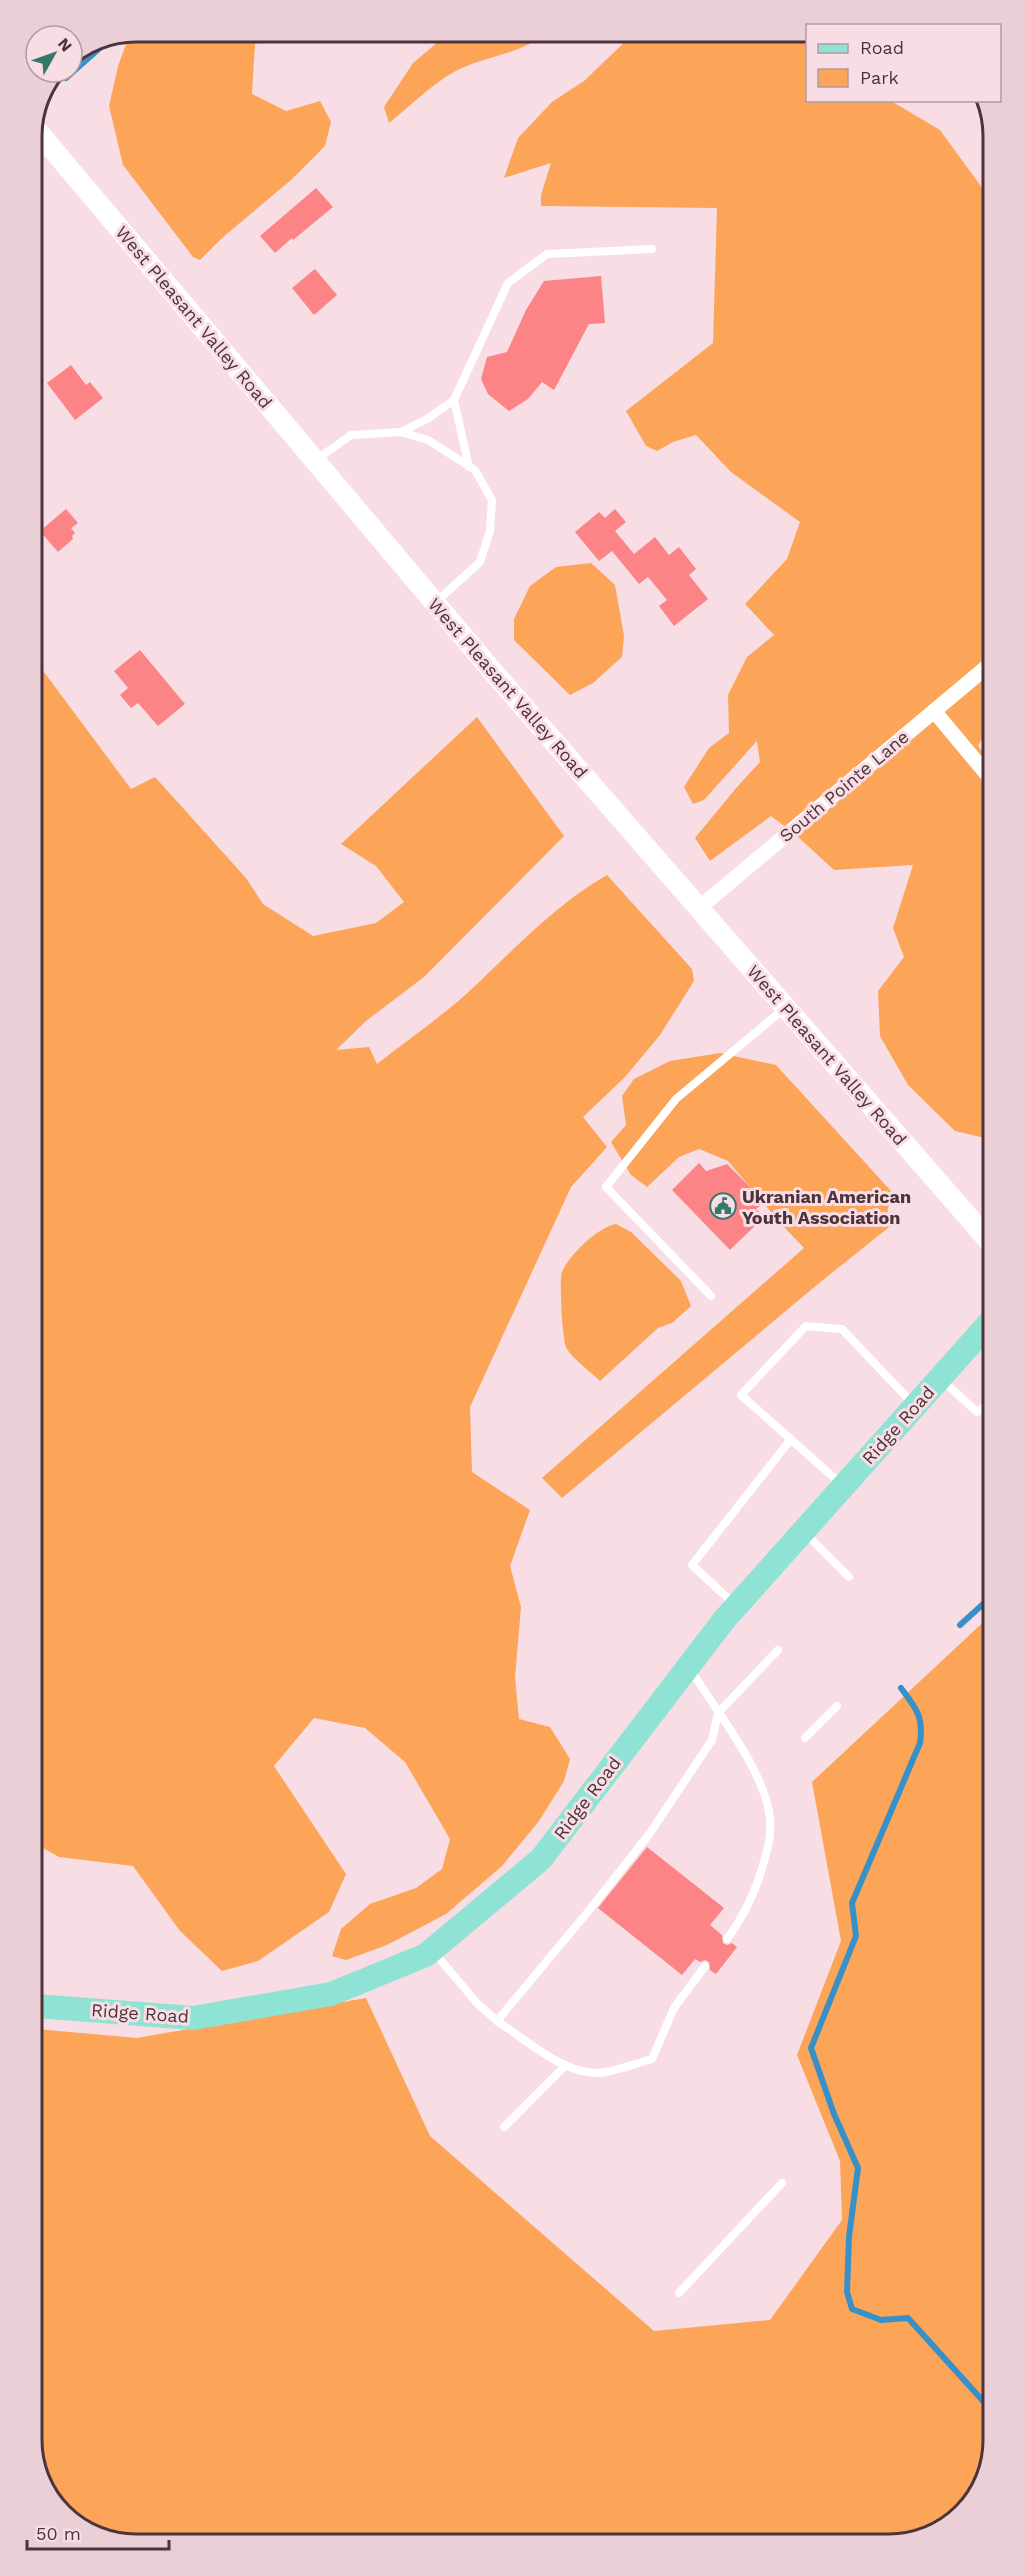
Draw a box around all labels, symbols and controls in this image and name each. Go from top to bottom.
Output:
north arrow [24,24,84,84]
legend [806,24,1001,102]
text: N [54,34,76,55]
text: Road [860,37,904,58]
text: Park [860,67,899,88]
street label: West Pleasant Valley Road [111,221,277,413]
street label: West Pleasant Valley Road [424,594,592,782]
street label: South Pointe Lane [775,726,913,846]
street label: West Pleasant Valley Road [743,961,911,1149]
place label: Ukranian American Youth Association [742,1186,911,1228]
public building icon: Ukranian American Youth Association [708,1191,738,1221]
street label: Ridge Road [857,1382,939,1468]
street label: Ridge Road [549,1753,625,1843]
street label: Ridge Road [90,1999,190,2027]
scale bar [27,2513,170,2551]
text: 50 m [36,2523,81,2544]

